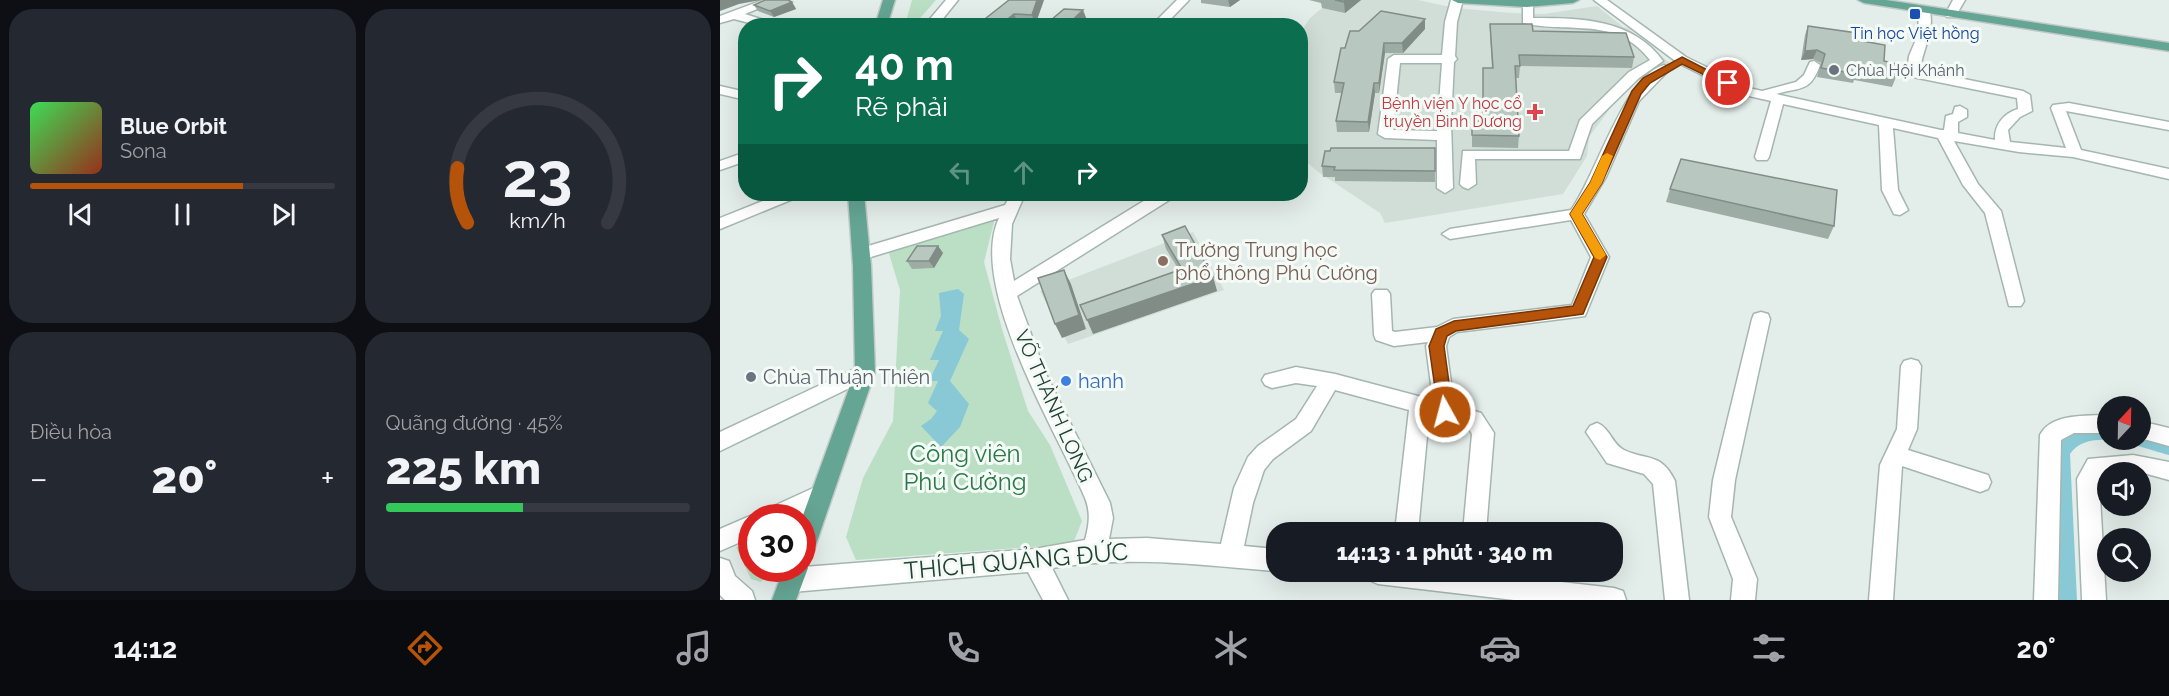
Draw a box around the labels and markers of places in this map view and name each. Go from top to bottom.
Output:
marker: Tin học Việt hồng [1908,7,1922,21]
place label: Tin học Việt hồng [1850,24,1980,43]
pin [1702,57,1753,108]
place label: Chùa Hội Khánh [1846,61,1965,80]
marker: Chùa Hội Khánh [1827,63,1841,77]
place label: Bệnh viện Y học cổ truyền Bình Dương [1381,94,1522,131]
marker: Bệnh viện Y học cổ truyền Bình Dương [1526,103,1544,121]
place label: Trường Trung học phổ thông Phú Cường [1175,238,1378,285]
marker: Trường Trung học phổ thông Phú Cường [1156,254,1170,268]
place label: Chùa Thuận Thiên [763,365,930,389]
place label: hanh [1078,369,1124,393]
marker: Chùa Thuận Thiên [744,370,758,384]
marker: hanh [1059,374,1073,388]

